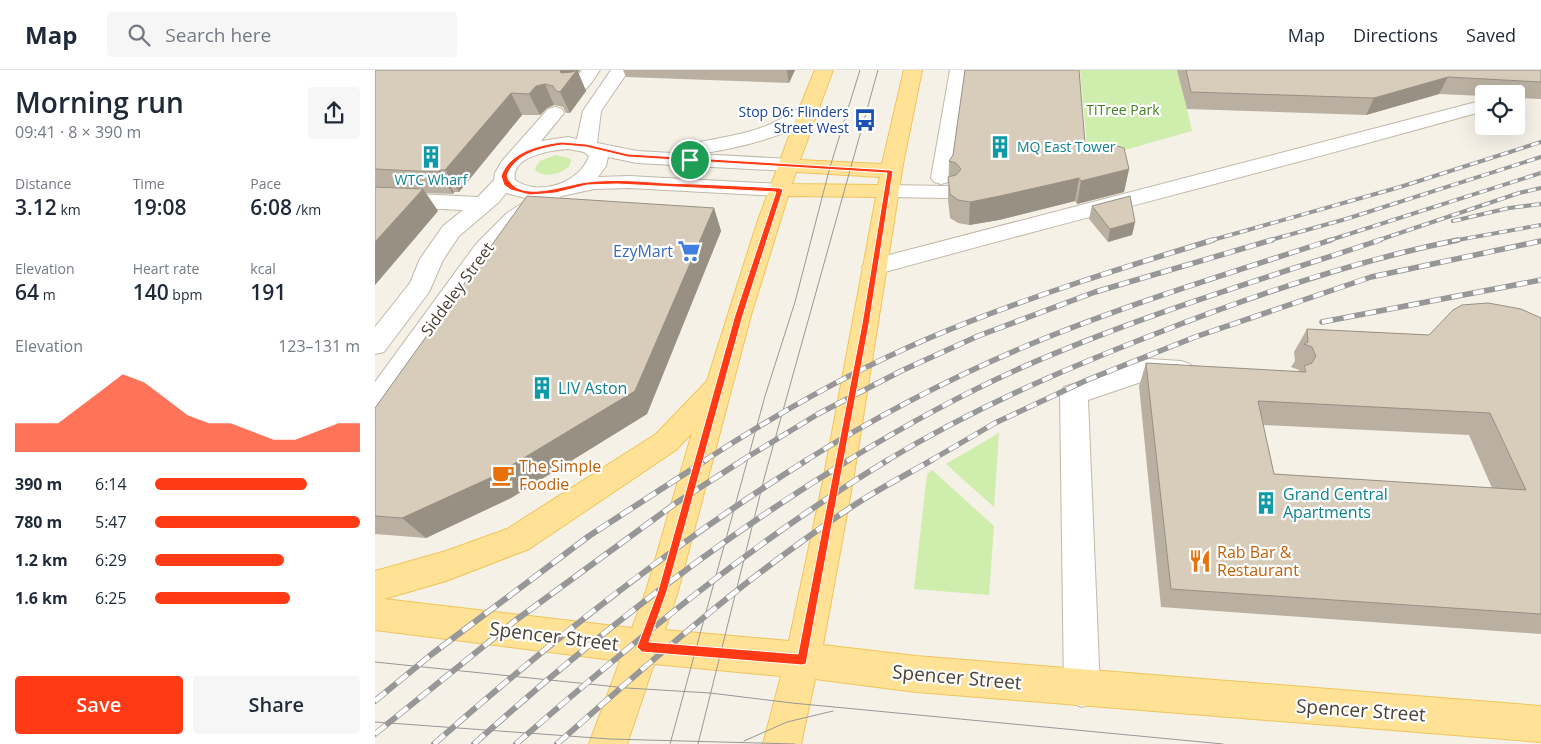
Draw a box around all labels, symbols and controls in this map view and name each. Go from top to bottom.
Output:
search box [107,12,457,57]
text: Map [25,18,77,51]
icon: search [125,21,153,49]
text: Search here [165,22,271,48]
text: Map [1288,23,1325,47]
text: Directions [1353,23,1438,47]
text: Saved [1466,23,1516,47]
text: Morning run [15,83,184,121]
map controls [1475,85,1525,135]
button: locate [1475,85,1525,135]
button: share [308,87,360,139]
park label: TiTree Park [1086,100,1160,119]
place label: Stop D6: Flinders Street West [739,102,849,137]
bus stop icon: Stop D6: Flinders Street West [852,107,878,133]
text: 09:41 · 8 × 390 m [15,121,141,143]
building icon: MQ East Tower [987,134,1013,160]
place label: MQ East Tower [1017,137,1116,156]
pin [669,139,711,181]
building icon: WTC Wharf [418,144,444,170]
icon: arrive [676,146,704,174]
place label: WTC Wharf [395,170,469,189]
text: Distance [15,174,71,193]
text: Time [133,174,165,193]
text: Pace [250,174,281,193]
text: 3.12 [15,193,57,221]
text: 19:08 [133,193,186,221]
text: 6:08 [250,193,292,221]
text: km [57,200,81,219]
text: /km [292,200,321,219]
street label: Siddeley Street [415,237,499,340]
supermarket icon: EzyMart [676,238,702,264]
place label: EzyMart [613,240,673,262]
text: Elevation [15,259,74,278]
text: Heart rate [133,259,199,278]
text: kcal [250,259,276,278]
text: 64 [15,278,39,306]
text: 140 [133,278,169,306]
text: 191 [250,278,286,306]
text: m [39,285,56,304]
text: bpm [169,285,202,304]
text: Elevation [15,335,83,357]
text: 123–131 m [278,335,360,357]
building icon: LIV Aston [529,375,555,401]
place label: LIV Aston [558,377,627,399]
place label: The Simple Foodie [519,455,601,495]
cafe icon: The Simple Foodie [490,462,516,488]
text: 390 m [15,473,62,495]
text: 6:14 [95,473,127,495]
place label: Grand Central Apartments [1283,483,1388,523]
building icon: Grand Central Apartments [1253,490,1279,516]
text: 780 m [15,511,62,533]
text: 5:47 [95,511,127,533]
place label: Rab Bar & Restaurant [1217,541,1299,581]
restaurant icon: Rab Bar & Restaurant [1187,548,1213,574]
text: 1.2 km [15,549,68,571]
text: 6:29 [95,549,127,571]
text: 1.6 km [15,587,68,609]
text: 6:25 [95,587,127,609]
street label: Spencer Street [488,615,620,657]
street label: Spencer Street [891,658,1023,696]
button: Save [15,676,183,734]
button: Share [193,676,360,734]
street label: Spencer Street [1295,693,1427,728]

